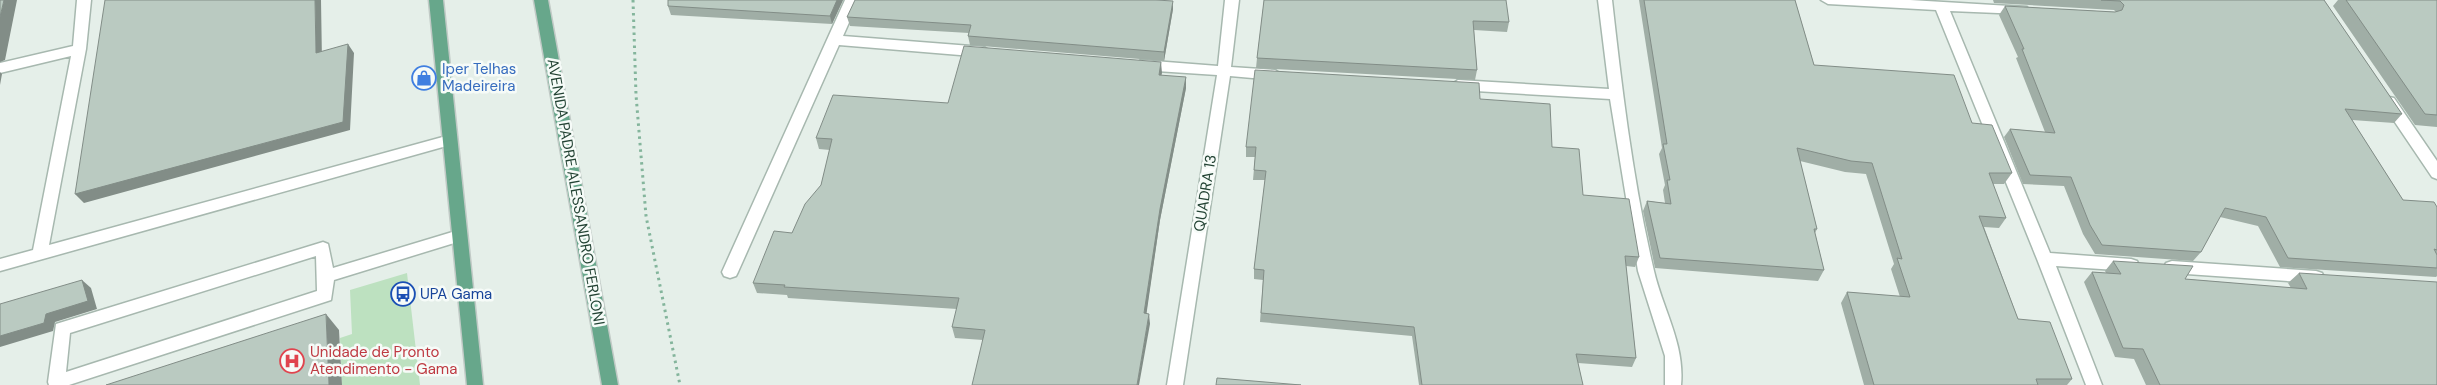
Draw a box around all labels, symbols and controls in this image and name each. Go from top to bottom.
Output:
street label: AVENIDA PADRE ALESSANDRO FERLONI [543,57,609,327]
place label: Iper Telhas Madeireira [442,59,516,96]
shop icon: Iper Telhas Madeireira [411,65,437,91]
street label: QUADRA 13 [1189,153,1221,233]
bus stop icon: UPA Gama [390,281,416,307]
place label: UPA Gama [420,284,492,304]
place label: Unidade de Pronto Atendimento - Gama [310,342,457,379]
hospital icon: Unidade de Pronto Atendimento - Gama [279,348,305,374]

